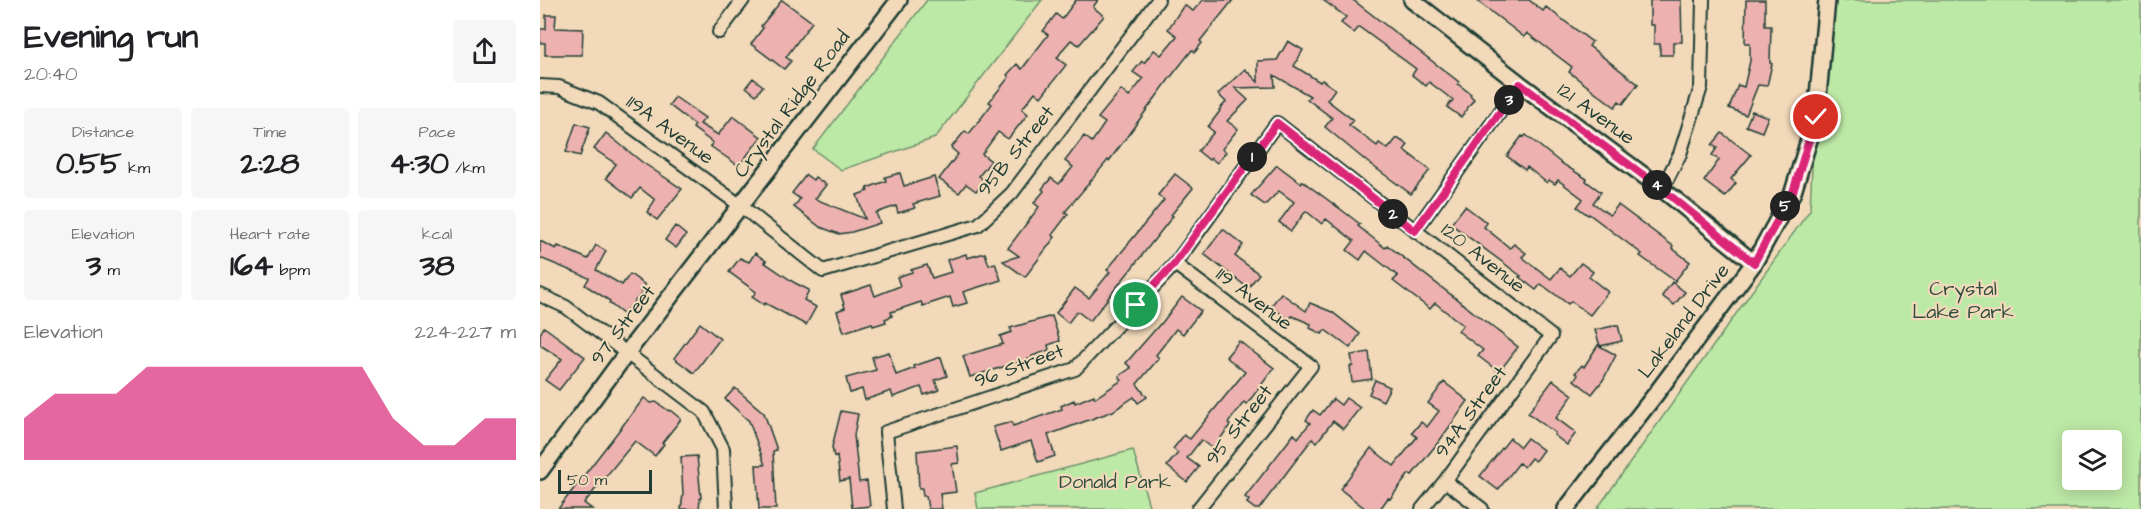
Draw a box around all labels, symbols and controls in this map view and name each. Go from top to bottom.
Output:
text: Evening run [24,14,198,60]
button: share [453,20,516,83]
street label: Crystal Ridge Road [727,24,858,184]
text: 20:40 [24,60,78,88]
street label: 121 Avenue [1552,76,1641,152]
pin: 3 [1494,85,1524,115]
street label: 119A Avenue [620,89,720,171]
text: 3 [1505,89,1513,111]
pin [1790,91,1841,142]
street label: 95B Street [971,100,1061,202]
icon: check [1799,100,1832,133]
text: Distance [72,121,134,143]
text: Time [253,121,287,143]
text: Pace [418,121,456,143]
pin: 1 [1237,142,1267,172]
text: 0.55 [56,143,121,185]
text: 2:28 [241,143,299,185]
text: 4:30 [389,143,449,185]
text: 1 [1251,146,1253,168]
text: km [121,157,150,179]
text: /km [449,157,485,179]
pin: 4 [1642,170,1672,200]
text: 4 [1652,174,1662,196]
pin: 5 [1770,191,1800,221]
text: 5 [1779,195,1791,217]
pin: 2 [1378,199,1408,229]
text: 2 [1388,203,1398,225]
street label: 120 Avenue [1435,216,1531,300]
text: Elevation [72,223,134,245]
text: Heart rate [230,223,310,245]
text: kcal [422,223,452,245]
text: 3 [86,245,101,287]
text: 164 [230,245,273,287]
text: 38 [420,245,454,287]
street label: Lakeland Drive [1632,258,1736,384]
text: m [101,259,120,281]
text: bpm [273,259,310,281]
street label: 119 Avenue [1210,261,1298,337]
park label: Crystal Lake Park [1912,275,2014,326]
street label: 97 Street [584,279,662,371]
pin [1110,279,1161,330]
icon: arrive [1119,288,1152,321]
text: Elevation [24,318,103,346]
text: 224–227 m [415,318,516,346]
street label: 96 Street [970,337,1068,395]
street label: 94A Street [1428,360,1514,464]
street label: 95 Street [1199,379,1279,471]
map controls [2062,430,2122,490]
button: layers [2062,430,2122,490]
scale bar [558,467,652,494]
park label: Donald Park [1059,468,1171,496]
text: 50 m [567,469,607,491]

